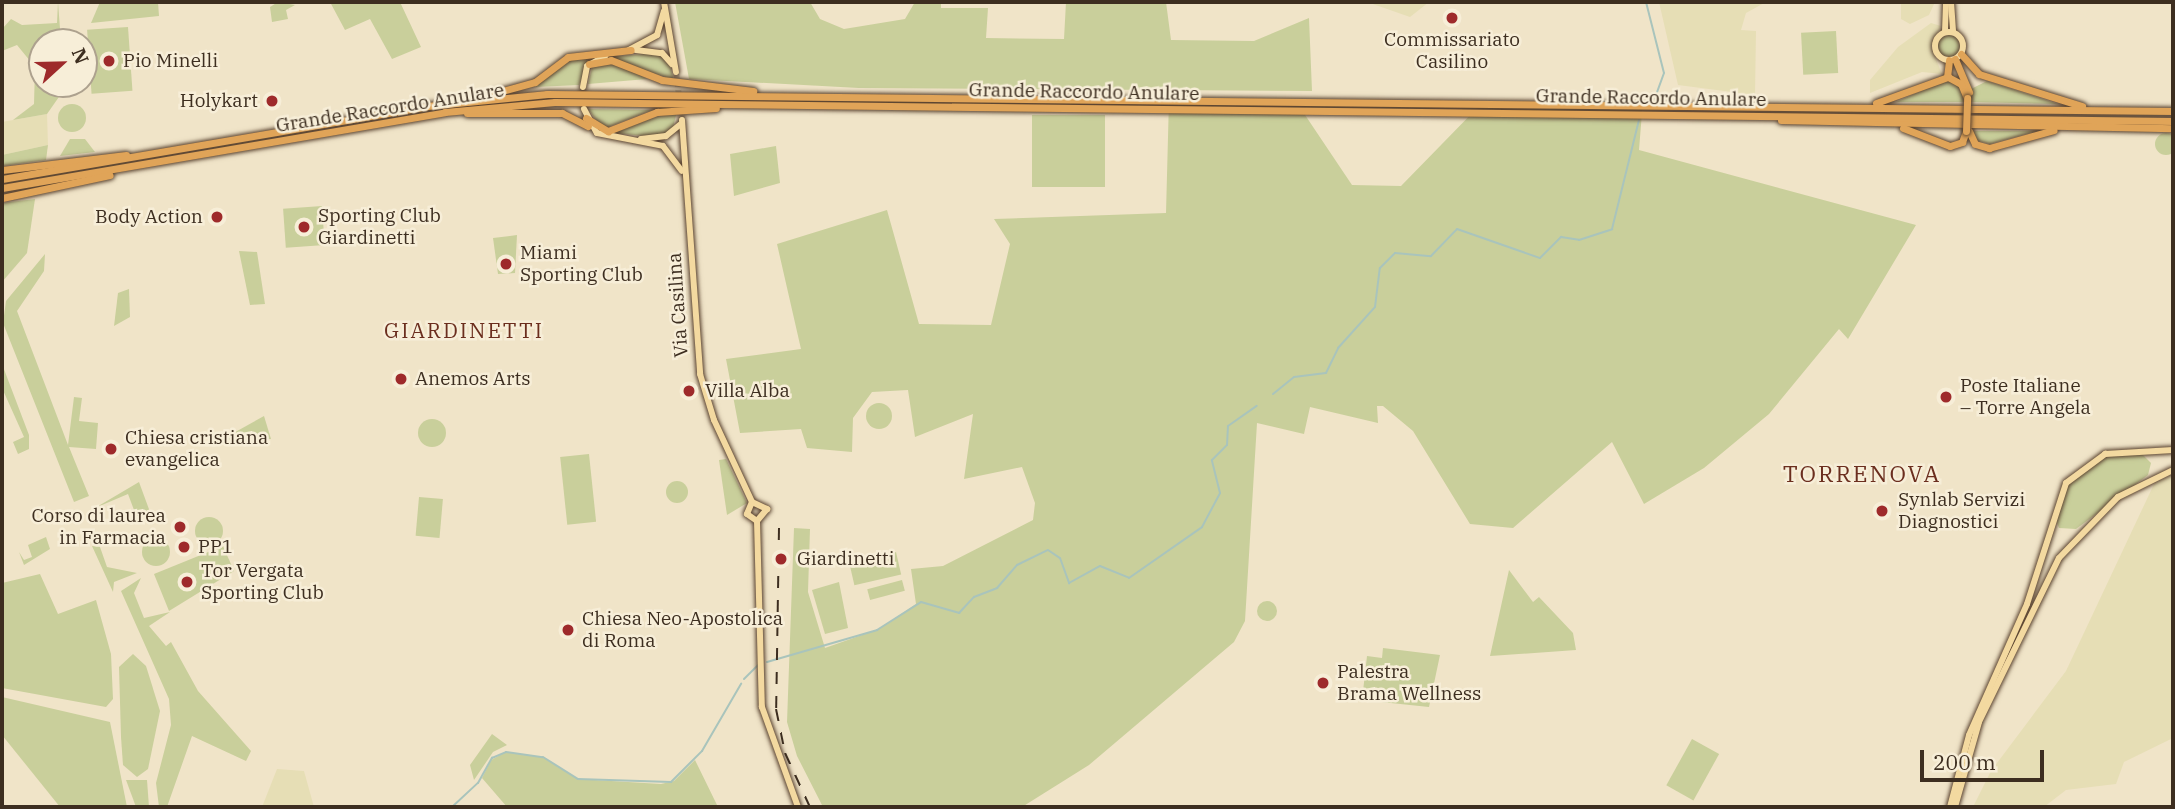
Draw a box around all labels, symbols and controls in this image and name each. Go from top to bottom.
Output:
marker: Commissariato Casilino [1444,10,1460,26]
north arrow [28,28,98,98]
place label: Commissariato Casilino [1384,29,1520,73]
text: N [67,44,95,67]
place label: Pio Minelli [123,50,218,72]
marker: Pio Minelli [101,53,117,69]
street label: Grande Raccordo Anulare [274,79,506,137]
street label: Grande Raccordo Anulare [969,79,1199,105]
street label: Grande Raccordo Anulare [1536,85,1766,111]
place label: Holykart [180,90,258,112]
marker: Holykart [264,93,280,109]
place label: Sporting Club Giardinetti [318,205,441,249]
place label: Body Action [95,206,203,228]
marker: Body Action [209,209,225,225]
marker: Sporting Club Giardinetti [296,219,312,235]
place label: Miami Sporting Club [520,242,643,286]
street label: Via Casilina [663,252,693,358]
marker: Miami Sporting Club [498,256,514,272]
district label: GIARDINETTI [385,317,543,343]
place label: Anemos Arts [415,368,530,390]
marker: Anemos Arts [393,371,409,387]
place label: Poste Italiane – Torre Angela [1960,375,2091,419]
place label: Villa Alba [705,380,790,402]
marker: Villa Alba [679,381,699,401]
marker: Poste Italiane – Torre Angela [1938,389,1954,405]
place label: Chiesa cristiana evangelica [125,427,268,471]
marker: Chiesa cristiana evangelica [103,441,119,457]
district label: TORRENOVA [1784,459,1940,487]
place label: Synlab Servizi Diagnostici [1898,489,2025,533]
marker: Synlab Servizi Diagnostici [1872,501,1892,521]
place label: Corso di laurea in Farmacia [31,505,166,549]
marker: Corso di laurea in Farmacia [172,519,188,535]
place label: PP1 [198,536,233,558]
marker: PP1 [176,539,192,555]
place label: Giardinetti [797,548,895,570]
marker: Giardinetti [771,549,791,569]
place label: Tor Vergata Sporting Club [201,560,324,604]
marker: Tor Vergata Sporting Club [179,574,195,590]
place label: Chiesa Neo-Apostolica di Roma [582,608,783,652]
marker: Chiesa Neo-Apostolica di Roma [560,622,576,638]
place label: Palestra Brama Wellness [1337,661,1481,705]
marker: Palestra Brama Wellness [1315,675,1331,691]
scale bar [1923,736,2047,780]
text: 200 m [1933,748,1996,776]

